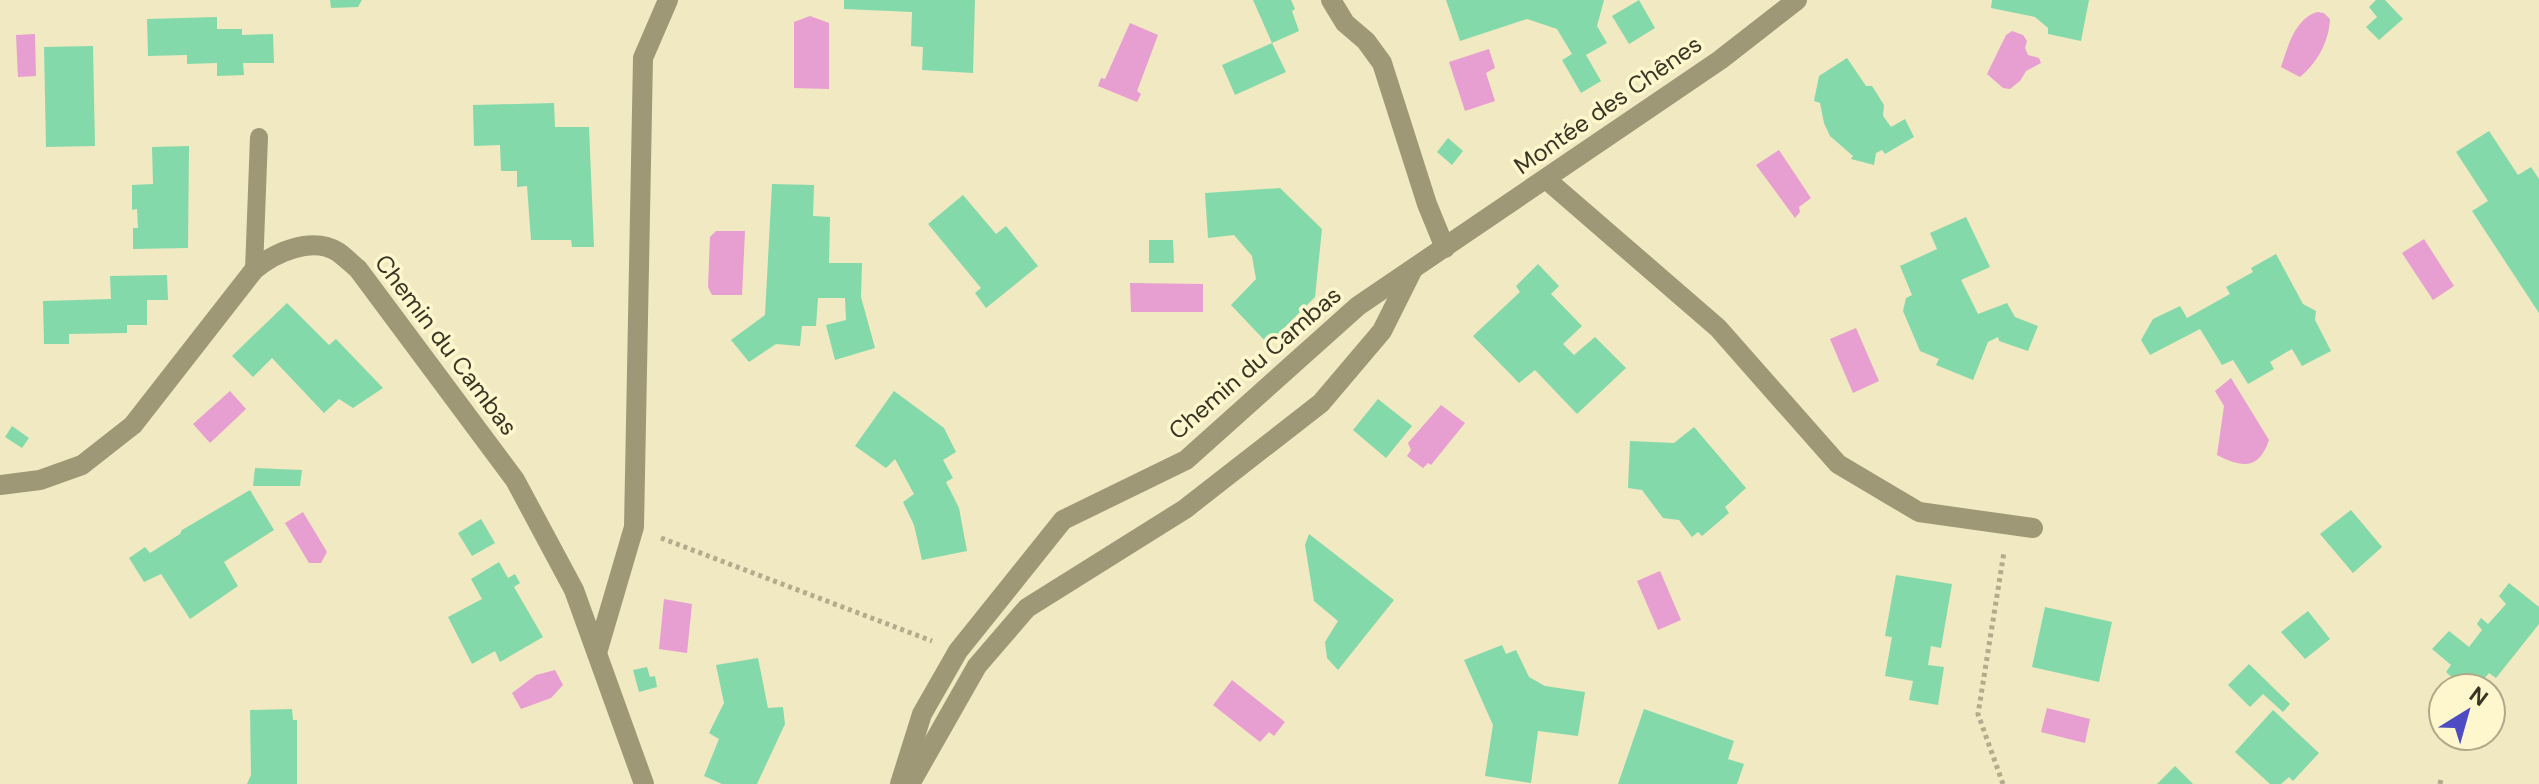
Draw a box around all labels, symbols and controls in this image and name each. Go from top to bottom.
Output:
street label: Montée des Chênes [1508,28,1708,181]
street label: Chemin du Cambas [368,248,525,441]
street label: Chemin du Cambas [1162,279,1347,446]
north arrow [2427,672,2507,752]
text: N [2464,680,2494,713]

